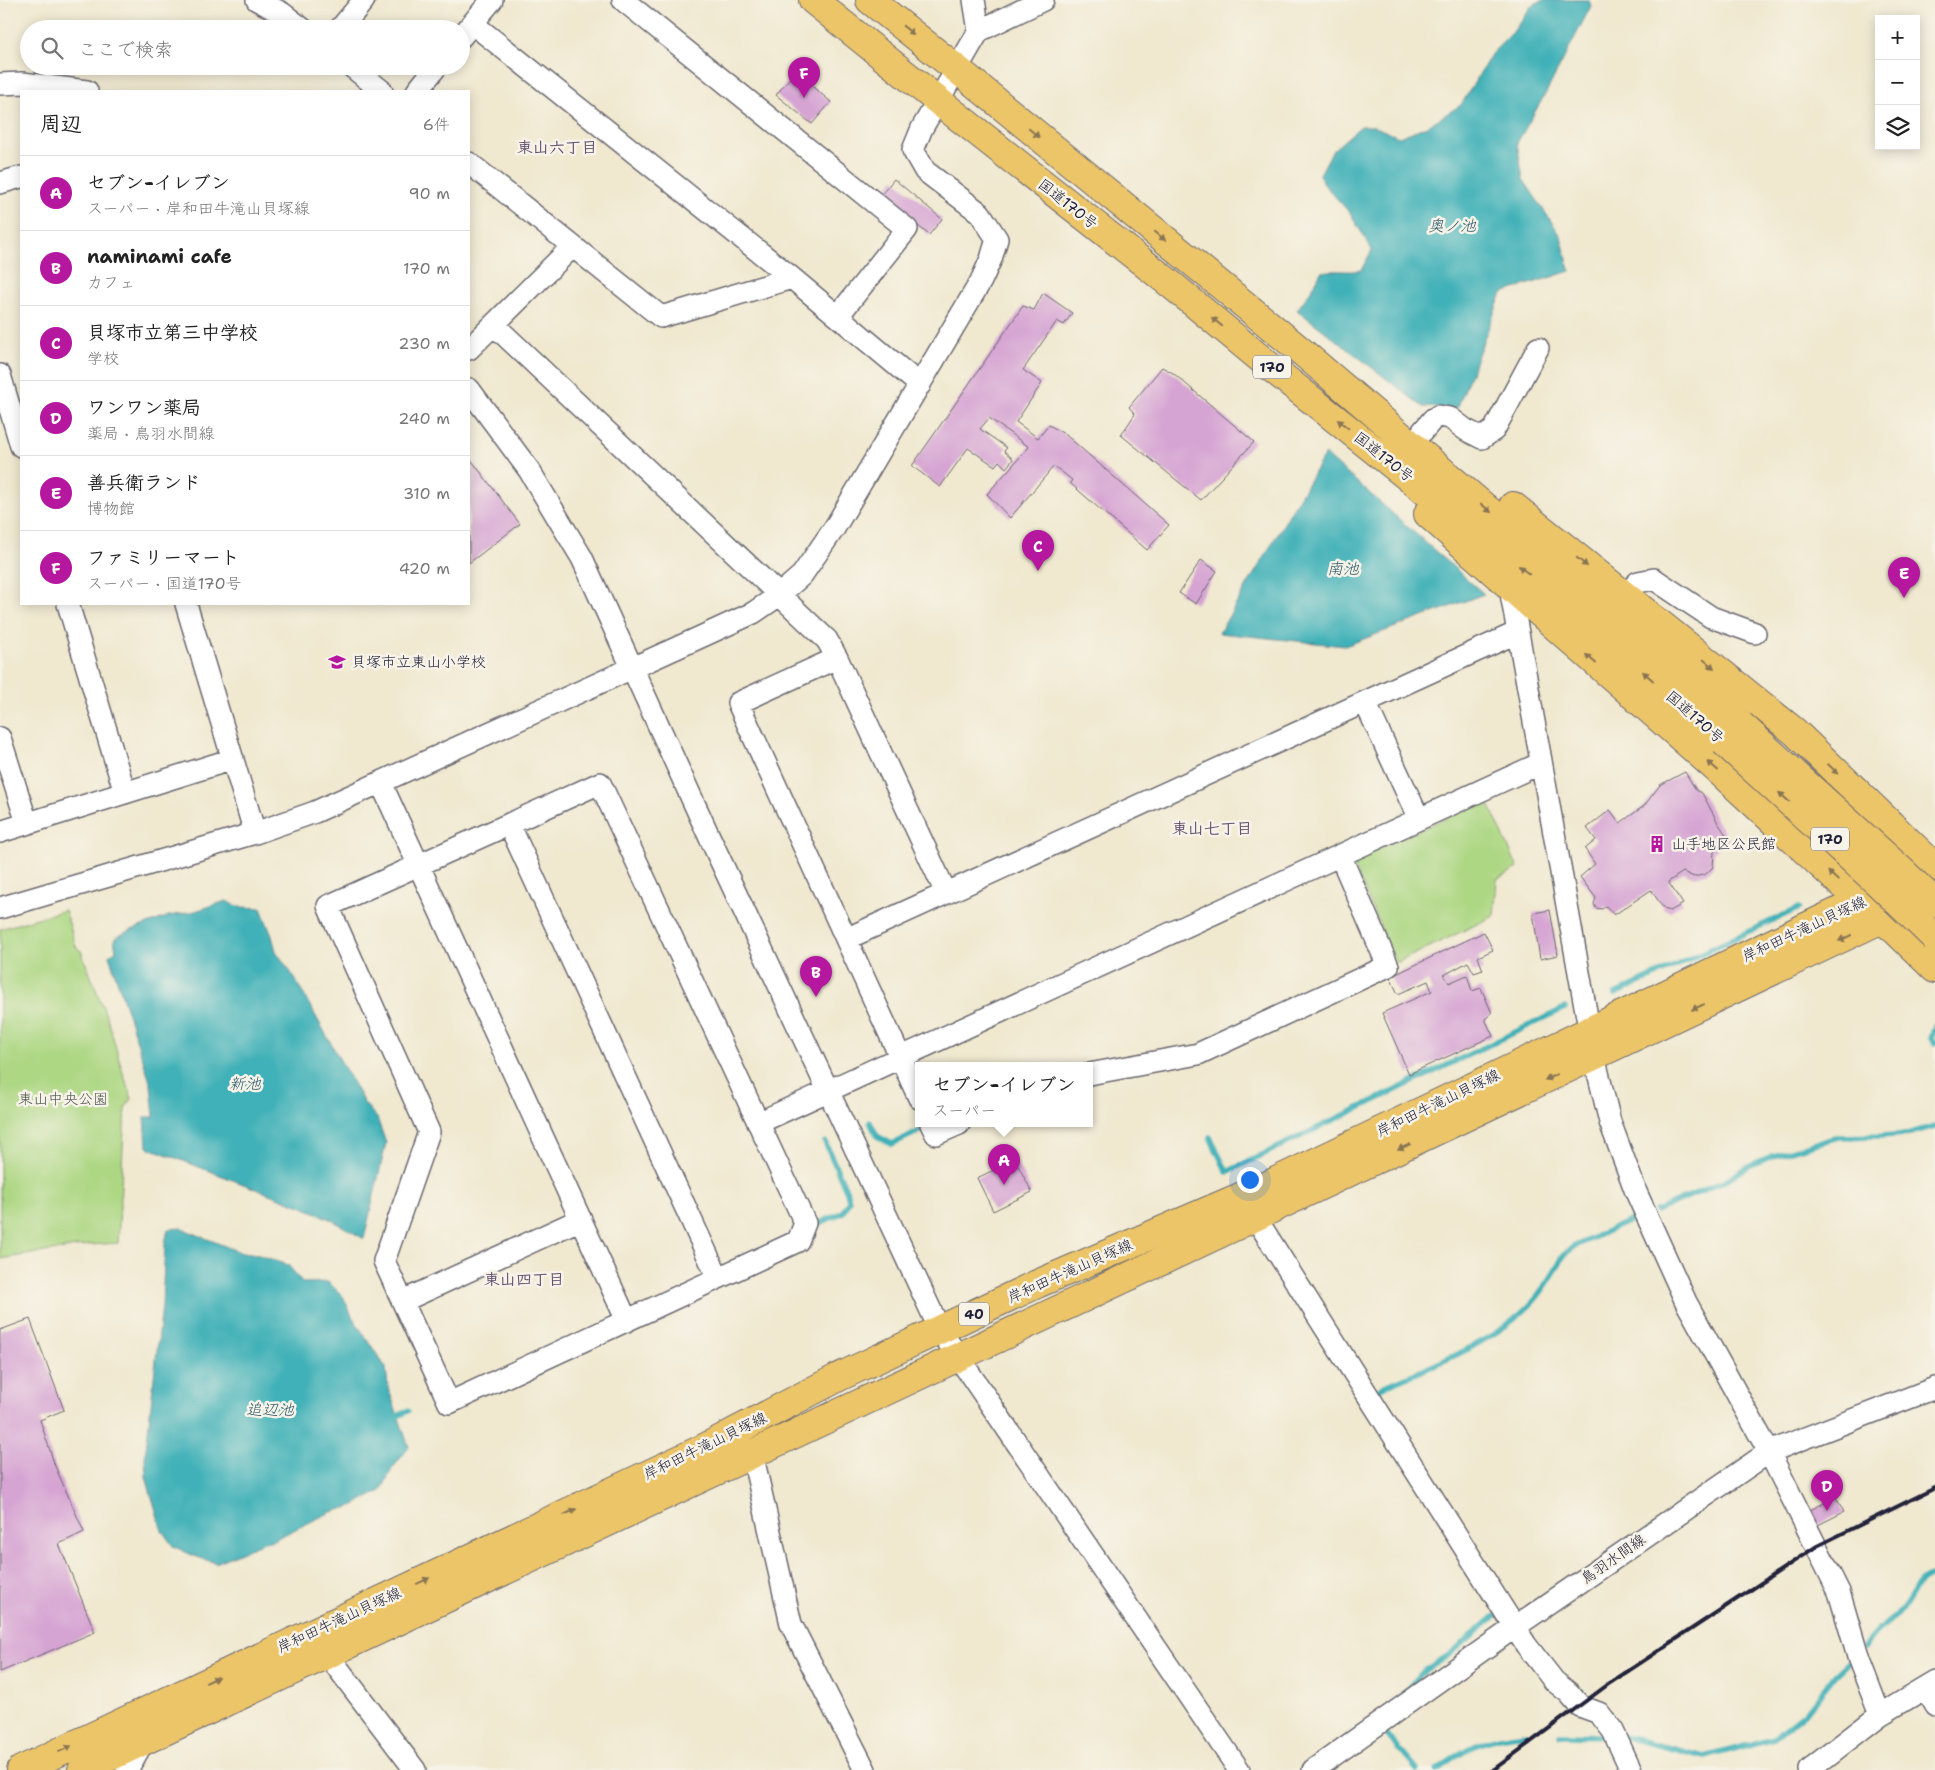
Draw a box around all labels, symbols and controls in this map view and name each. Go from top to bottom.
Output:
map controls [1875,15,1920,150]
button: + [1875,15,1920,60]
search box [20,20,470,75]
one-way arrow [901,25,914,36]
icon: search [38,34,66,62]
text: ここで検索 [78,37,173,62]
pin: F [788,57,820,98]
button: − [1875,60,1920,105]
button: layers [1875,105,1920,150]
text: 周辺 [40,110,82,138]
text: 6件 [423,114,450,135]
one-way arrow [1028,127,1041,138]
district label: 東山六丁目 [517,137,597,158]
text: セブン-イレブン [87,170,230,195]
street label: 国道170号 [1034,174,1102,234]
text: A [50,183,62,204]
text: 90 m [409,183,450,204]
text: スーパー · 岸和田牛滝山貝塚線 [87,198,310,219]
water label: 奥ノ池 [1428,215,1477,236]
one-way arrow [1153,230,1165,242]
text: naminami cafe [87,244,232,269]
text: B [51,258,61,279]
text: 170 m [403,258,450,279]
text: カフェ [87,272,135,293]
one-way arrow [1210,317,1223,328]
text: 貝塚市立第三中学校 [87,320,258,345]
text: C [51,333,61,354]
text: 230 m [398,333,450,354]
text: 学校 [87,348,119,369]
road number: 170 [1253,356,1291,378]
text: ワンワン薬局 [87,395,201,420]
text: D [50,408,62,429]
text: 240 m [398,408,450,429]
one-way arrow [1337,419,1350,430]
text: 薬局 · 鳥羽水間線 [87,423,214,444]
street label: 国道170号 [1350,427,1418,487]
text: 善兵衛ランド [87,470,201,495]
text: E [51,483,61,504]
text: 310 m [403,483,450,504]
text: 博物館 [87,498,135,519]
one-way arrow [1480,502,1493,513]
pin: C [1022,530,1054,571]
text: ファミリーマート [87,545,240,570]
one-way arrow [1575,556,1588,567]
pin: E [1888,557,1920,598]
text: F [51,558,61,579]
text: 420 m [399,558,450,579]
water label: 南池 [1327,558,1360,579]
one-way arrow [1518,564,1531,575]
text: スーパー · 国道170号 [87,573,242,594]
school or university icon: 貝塚市立東山小学校 [327,652,347,672]
place label: 貝塚市立東山小学校 [351,652,486,672]
one-way arrow [1586,653,1598,665]
one-way arrow [1702,658,1715,669]
one-way arrow [1642,670,1654,682]
street label: 国道170号 [1662,686,1728,748]
one-way arrow [1707,761,1720,772]
one-way arrow [1826,763,1838,775]
one-way arrow [1779,791,1791,803]
district label: 東山七丁目 [1172,818,1252,839]
road number: 170 [1811,828,1849,851]
building icon: 山手地区公民館 [1647,834,1667,854]
place label: 山手地区公民館 [1671,834,1776,854]
one-way arrow [1827,870,1839,882]
street label: 岸和田牛滝山貝塚線 [1739,891,1869,967]
one-way arrow [1838,934,1852,942]
pin: B [800,956,832,997]
one-way arrow [1691,1004,1705,1012]
popup [915,1062,1093,1127]
street label: 岸和田牛滝山貝塚線 [1373,1064,1503,1142]
text: セブン-イレブン [933,1072,1075,1097]
water label: 新池 [229,1073,262,1094]
one-way arrow [1544,1073,1558,1081]
park label: 東山中央公園 [18,1089,108,1109]
text: スーパー [933,1100,996,1121]
one-way arrow [1397,1143,1411,1151]
pin: A [988,1144,1020,1185]
your location [1237,1167,1263,1193]
street label: 岸和田牛滝山貝塚線 [1004,1234,1136,1308]
district label: 東山四丁目 [484,1269,564,1290]
road number: 40 [959,1302,989,1326]
water label: 追辺池 [246,1399,295,1420]
street label: 岸和田牛滝山貝塚線 [640,1407,770,1485]
pin: D [1811,1470,1843,1511]
one-way arrow [562,1507,577,1516]
street label: 鳥羽水間線 [1577,1529,1649,1589]
one-way arrow [416,1577,430,1585]
street label: 岸和田牛滝山貝塚線 [274,1582,404,1658]
one-way arrow [205,1676,219,1684]
one-way arrow [58,1745,72,1753]

